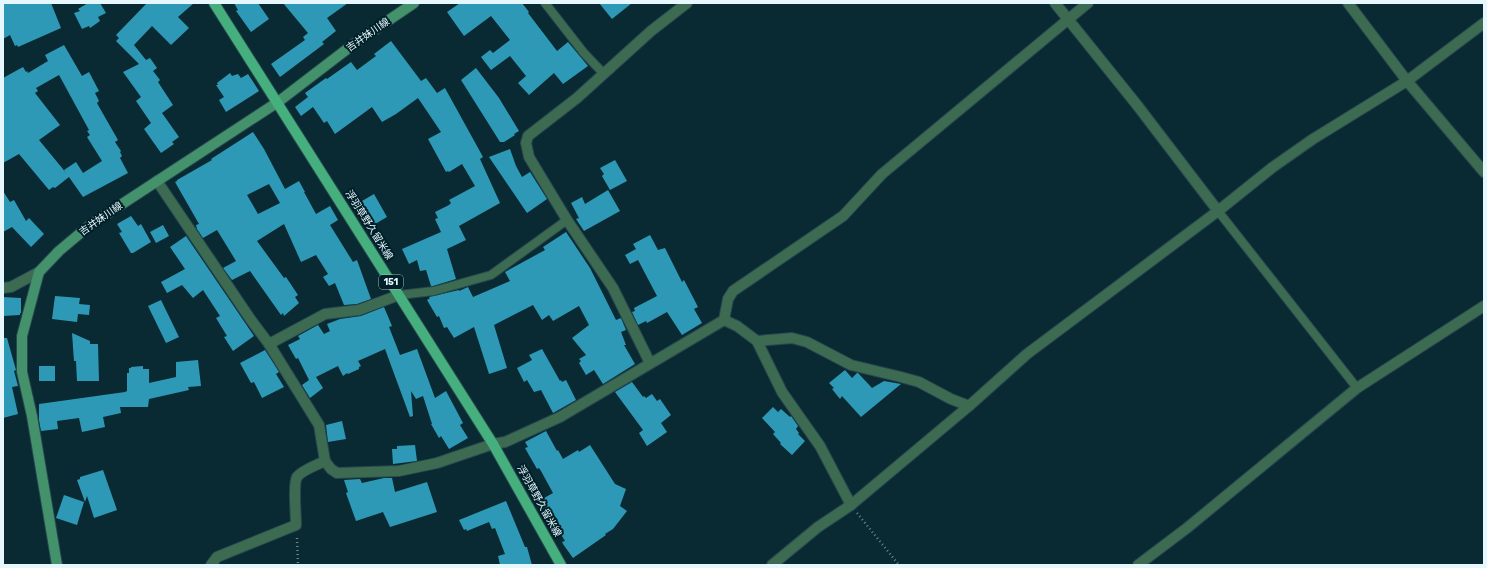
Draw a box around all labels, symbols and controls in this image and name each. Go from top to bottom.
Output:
street label: 吉井妹川線 [344,16,392,54]
street label: 浮羽草野久留米線 [343,188,395,262]
street label: 吉井妹川線 [77,200,125,238]
road number: 151 [379,275,403,289]
street label: 浮羽草野久留米線 [514,463,564,539]

